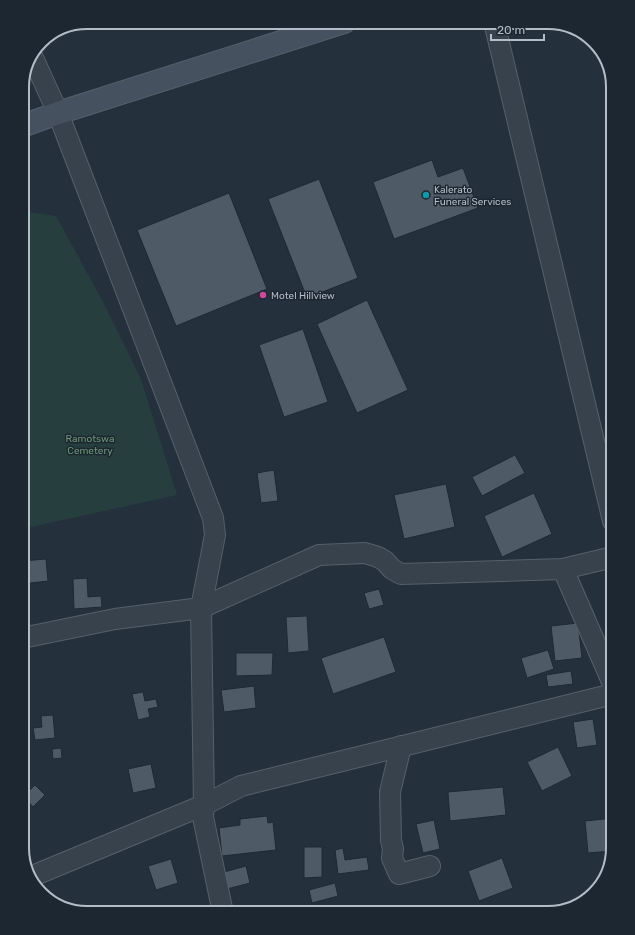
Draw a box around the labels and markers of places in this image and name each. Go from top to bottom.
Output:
place label: Kalerato Funeral Services [434,184,511,208]
marker: Kalerato Funeral Services [421,190,431,200]
marker: Motel Hillview [258,290,268,300]
place label: Motel Hillview [271,290,335,302]

